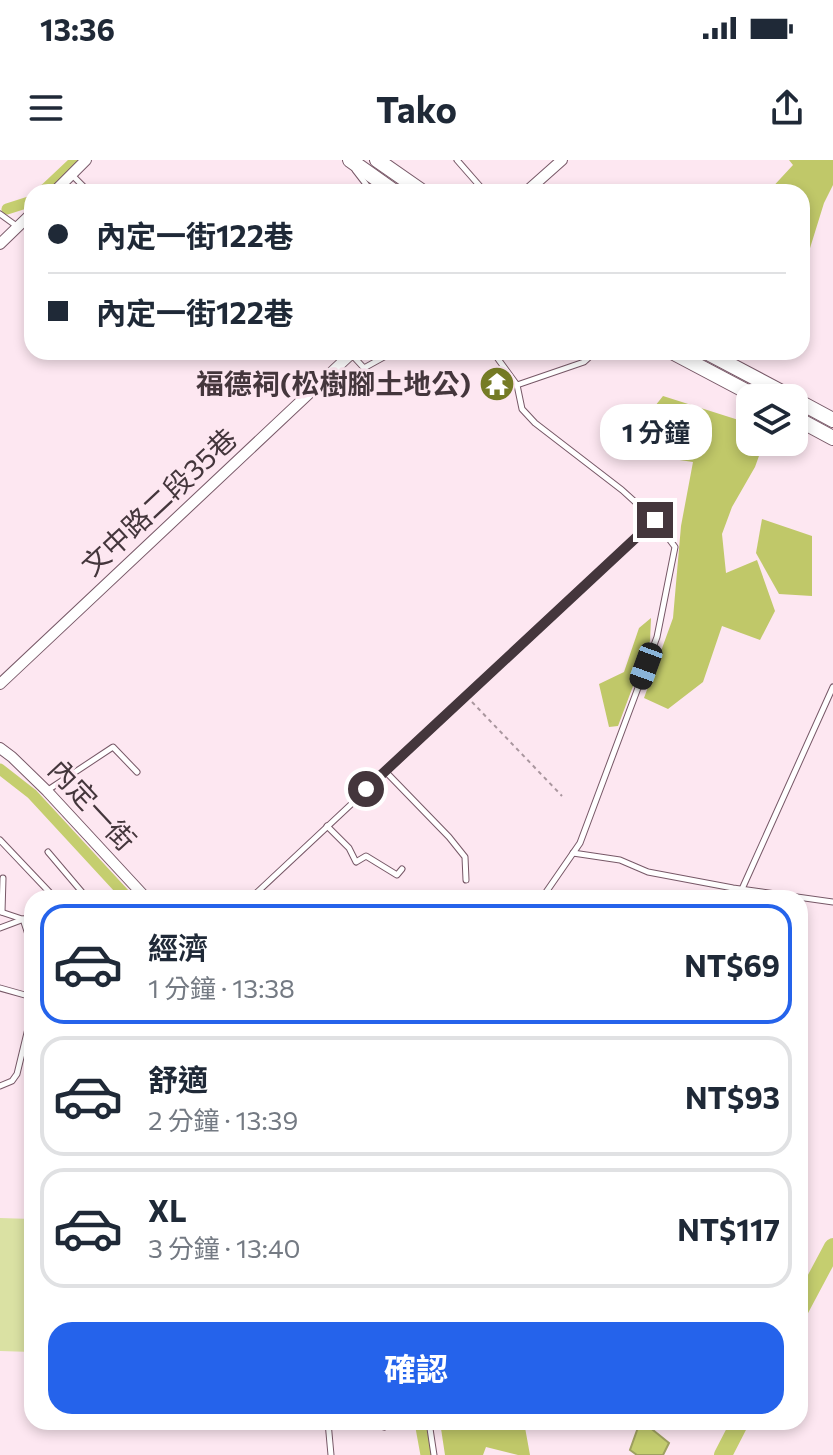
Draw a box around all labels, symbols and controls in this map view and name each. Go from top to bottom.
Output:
text: 13:36 [40,10,115,47]
icon: menu [24,86,68,130]
text: Tako [376,86,457,130]
icon: share [765,86,809,130]
text: 內定一街122巷 [96,216,294,253]
text: 內定一街122巷 [96,293,294,330]
temple icon: 福德祠(松樹腳土地公) [478,365,516,403]
place label: 福德祠(松樹腳土地公) [196,366,471,400]
map controls [736,384,808,456]
button: layers [736,384,808,456]
callout: 1 分鐘 [599,404,711,460]
text: 1 分鐘 [622,416,690,447]
street label: 文中路二段35巷 [74,421,243,582]
route end [637,502,673,538]
car [627,639,665,693]
street label: 內定一街 [42,752,143,857]
route start [348,771,384,807]
icon: car [52,928,124,1000]
text: 經濟 [148,928,208,965]
text: NT$69 [684,946,780,983]
text: 1 分鐘 · 13:38 [148,972,295,1003]
icon: car [52,1060,124,1132]
text: 舒適 [148,1060,208,1097]
text: NT$93 [685,1078,780,1115]
text: 2 分鐘 · 13:39 [148,1104,298,1135]
text: XL [148,1191,187,1228]
icon: car [52,1192,124,1264]
text: NT$117 [677,1210,780,1247]
text: 3 分鐘 · 13:40 [148,1232,301,1263]
button: 確認 [48,1322,784,1414]

